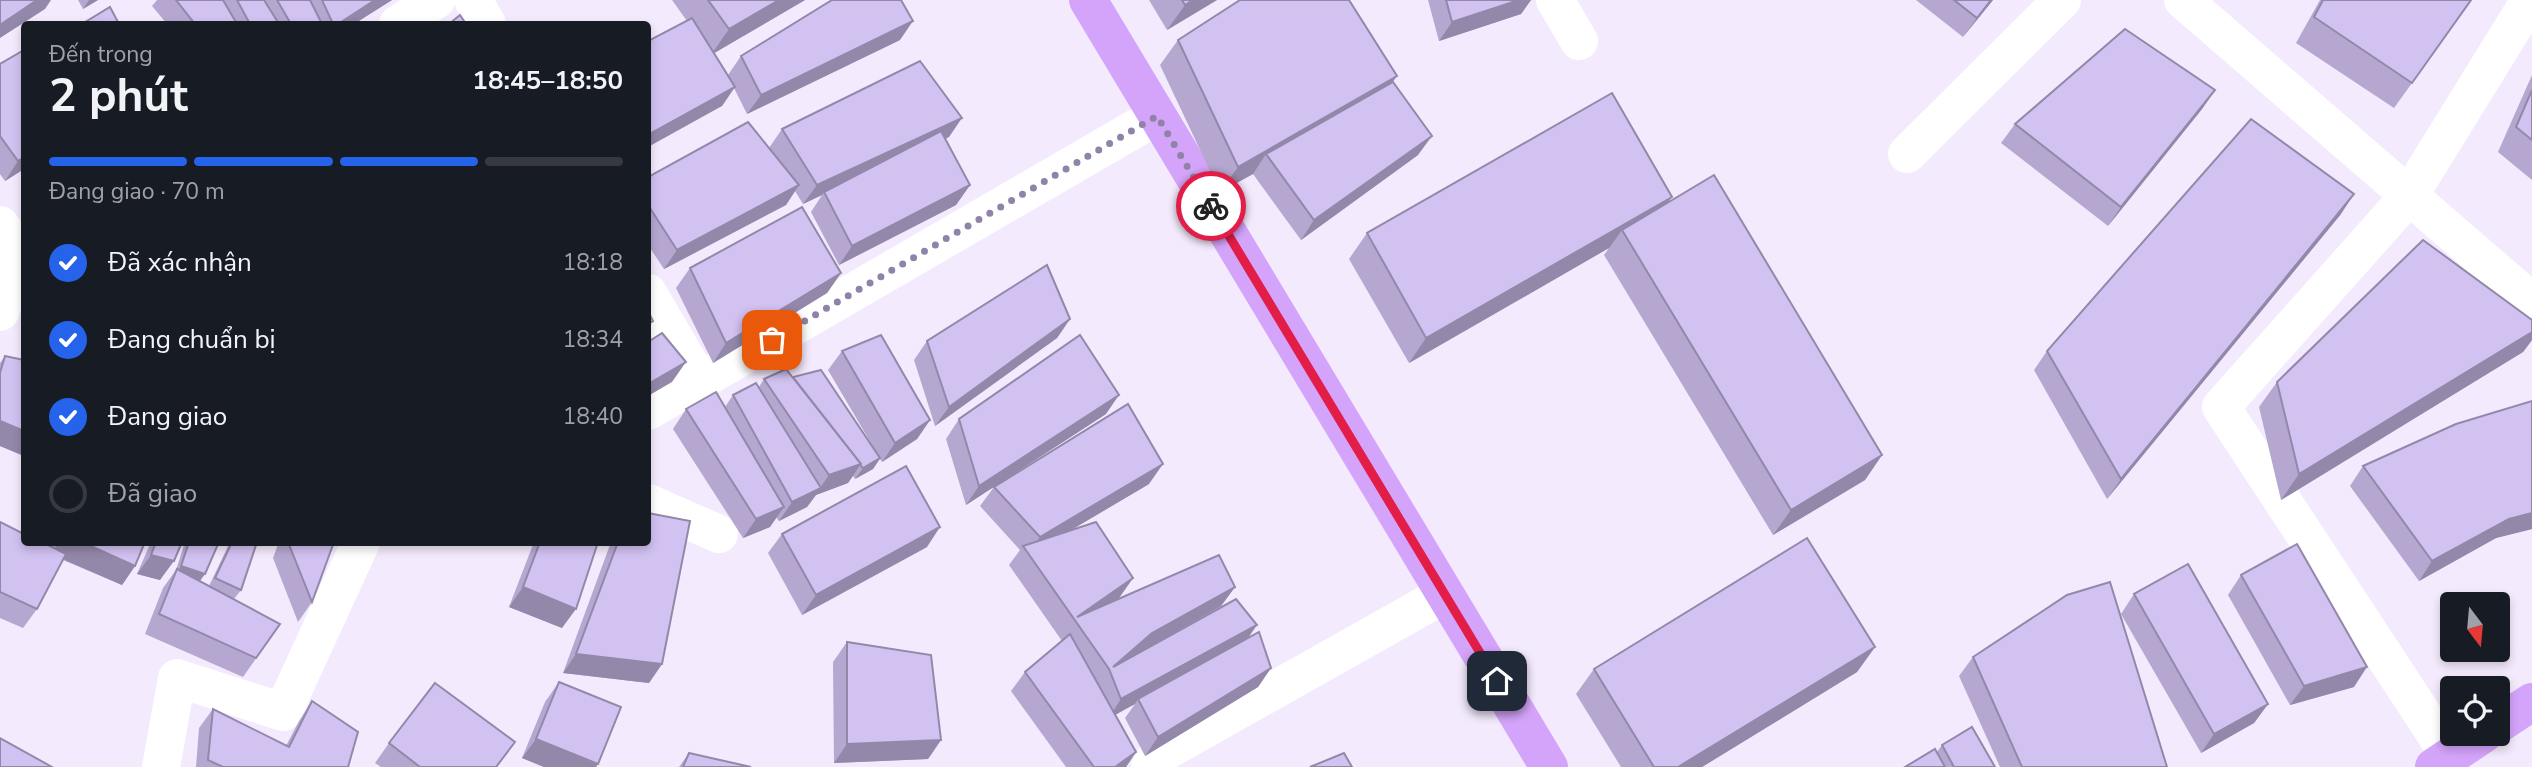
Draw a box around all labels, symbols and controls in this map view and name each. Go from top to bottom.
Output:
text: Đến trong [49,39,153,70]
text: 18:45–18:50 [472,63,623,98]
text: 2 phút [49,64,188,127]
courier [1176,171,1246,241]
text: Đang giao · 70 m [49,176,225,207]
icon: bike [1192,187,1230,225]
icon: check [49,244,87,282]
text: Đã xác nhận [108,245,252,280]
text: 18:18 [563,247,623,278]
pin [742,310,802,370]
icon: check [49,321,87,359]
icon: bag [753,321,791,359]
text: Đang chuẩn bị [108,322,276,357]
text: 18:34 [563,324,623,355]
icon: check [49,398,87,436]
text: Đang giao [108,399,227,434]
text: 18:40 [563,401,623,432]
text: Đã giao [108,476,197,511]
north arrow [2440,592,2510,662]
map controls [2440,592,2510,746]
pin [1467,651,1527,711]
icon: home [1478,662,1516,700]
button: locate [2440,676,2510,746]

